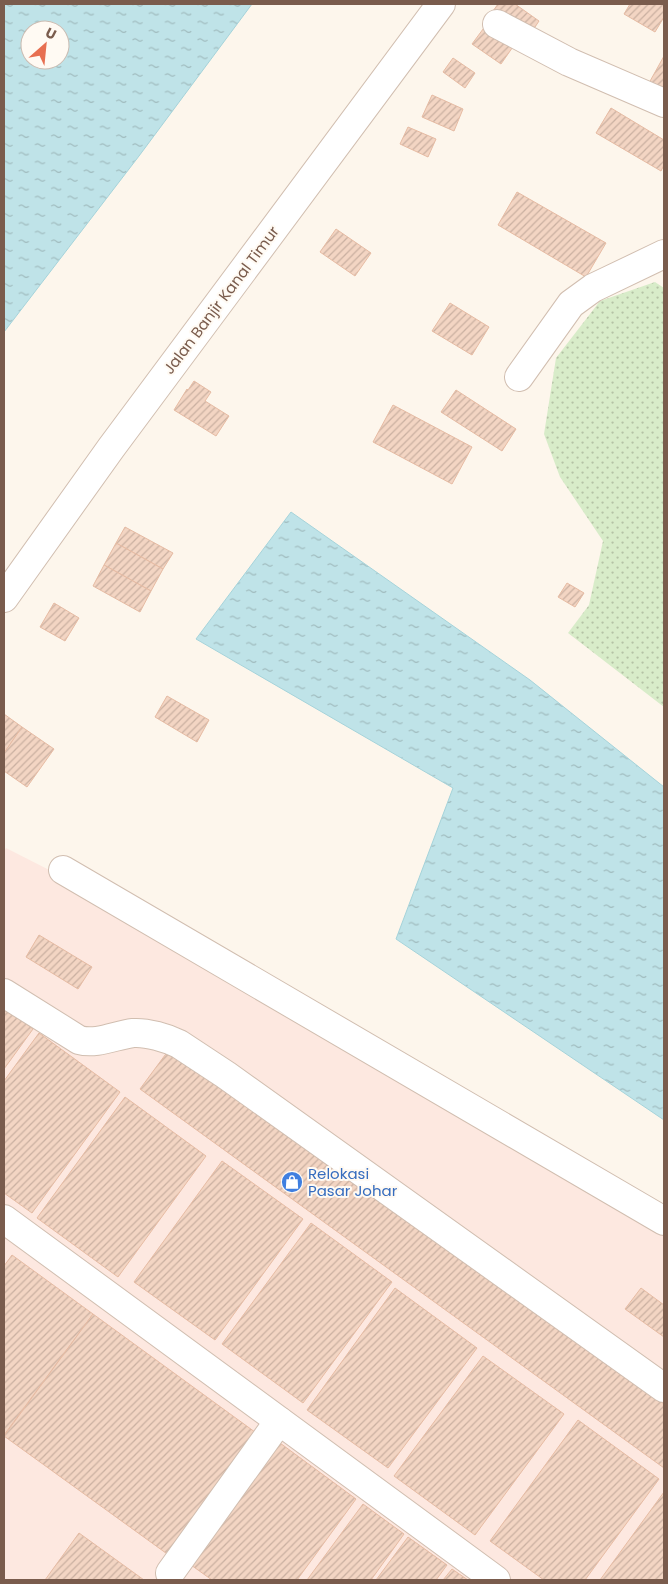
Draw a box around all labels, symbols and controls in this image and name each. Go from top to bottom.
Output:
north arrow [20,20,70,70]
text: U [42,22,60,45]
street label: Jalan Banjir Kanal Timur [158,221,284,378]
place label: Relokasi Pasar Johar [308,1163,398,1201]
shop icon: Relokasi Pasar Johar [280,1170,304,1194]

